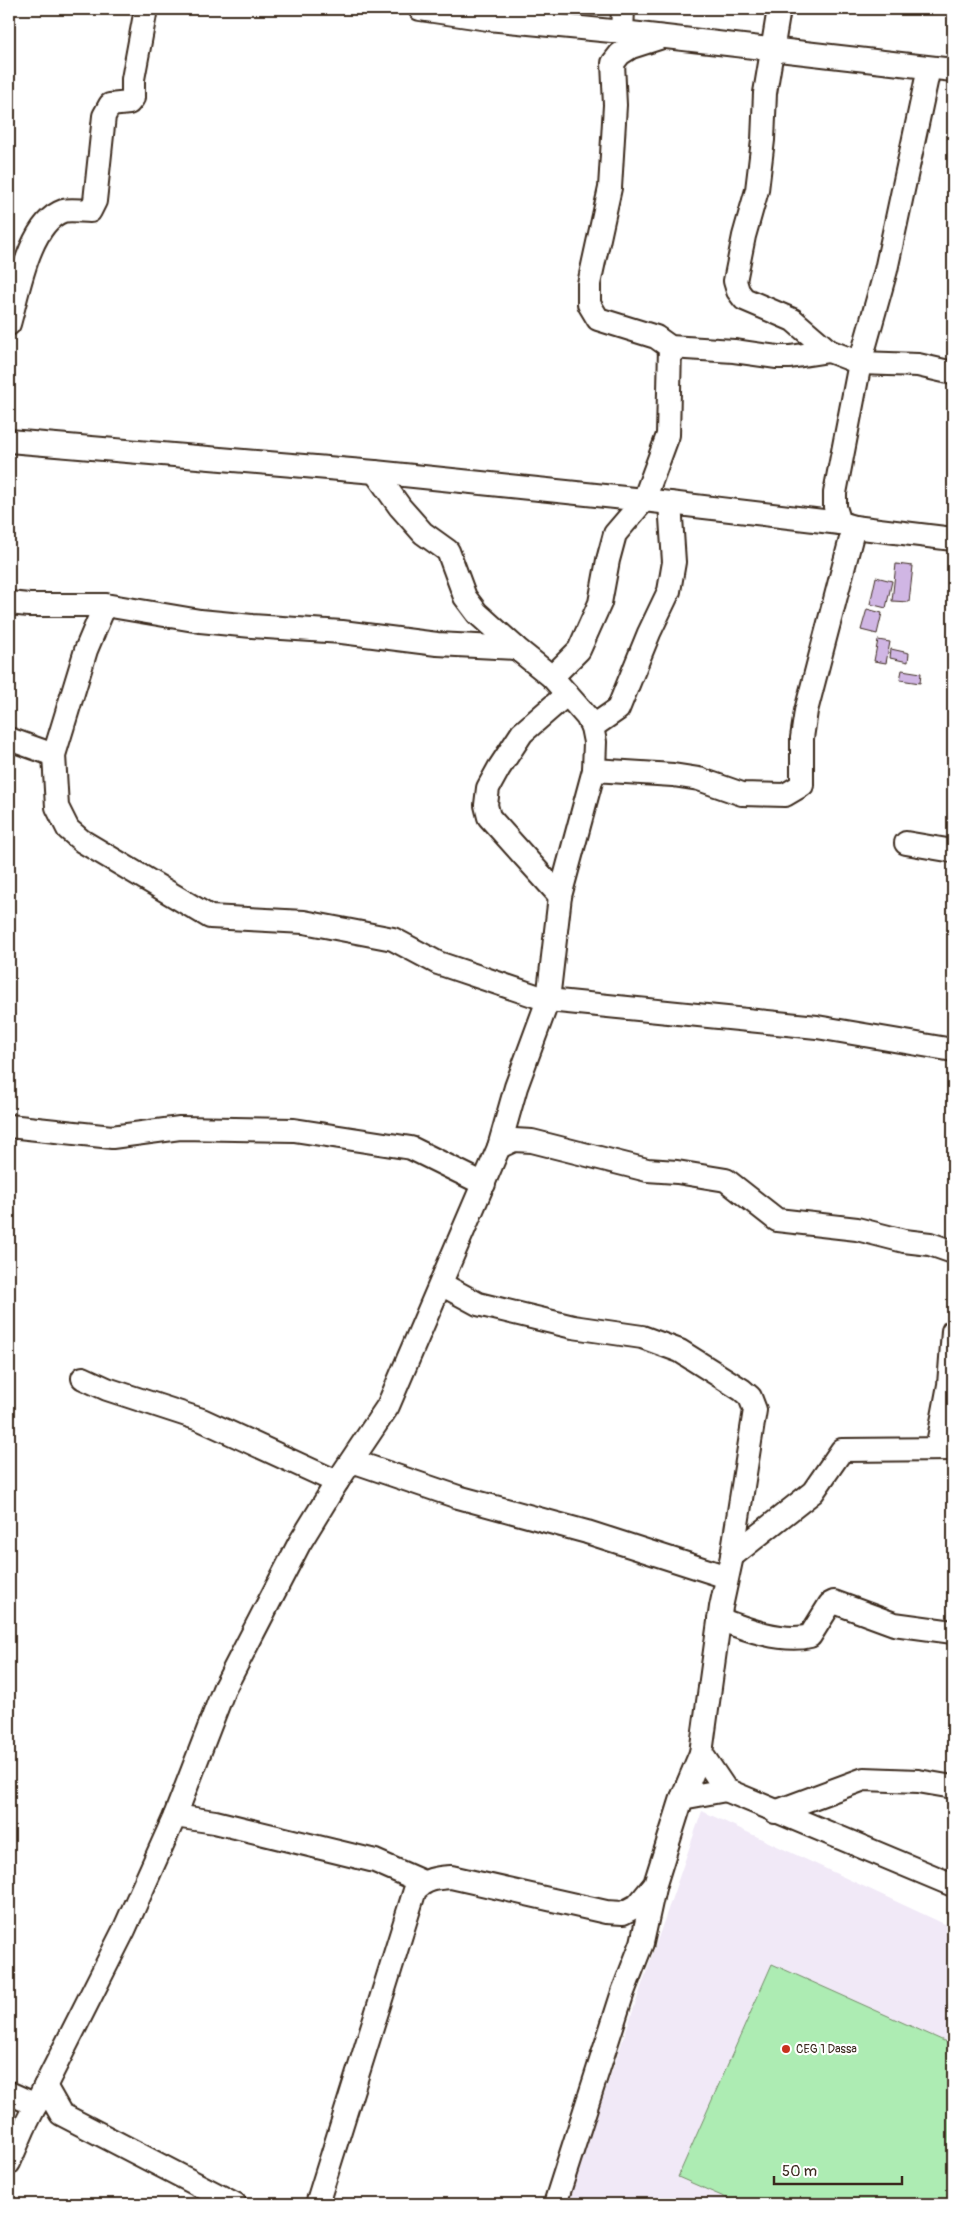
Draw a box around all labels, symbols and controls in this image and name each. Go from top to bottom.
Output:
place label: CEG 1 Dassa [796,2042,857,2057]
marker: CEG 1 Dassa [780,2043,792,2055]
scale bar [774,2153,902,2185]
text: 50 m [782,2162,817,2181]

